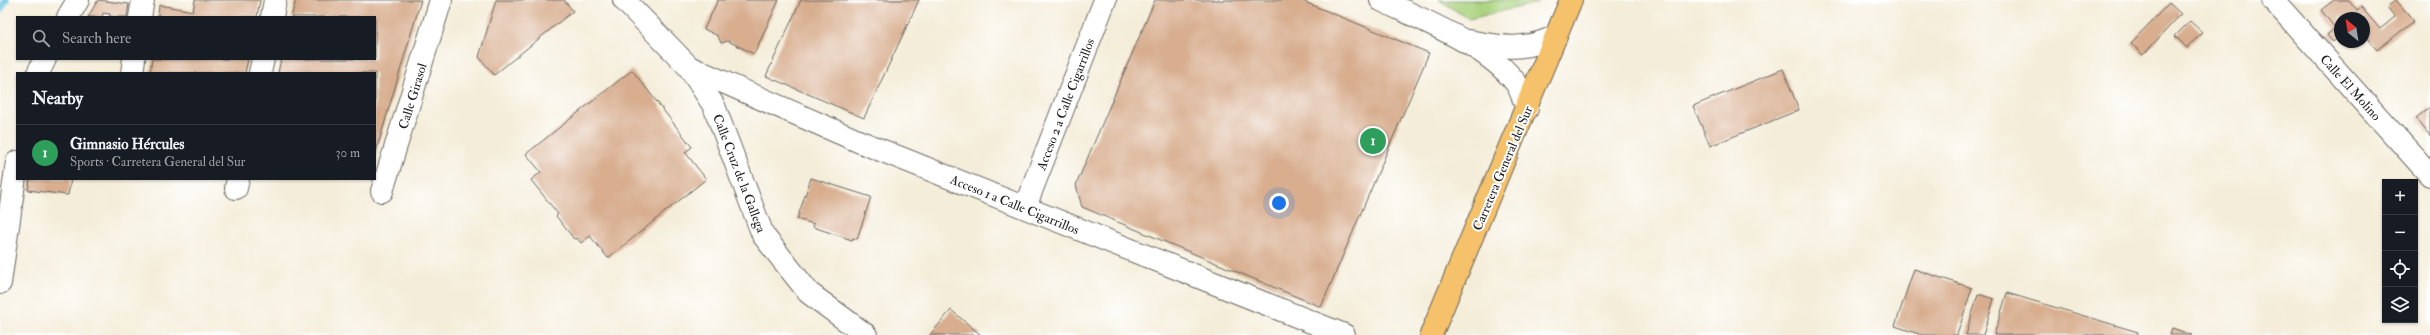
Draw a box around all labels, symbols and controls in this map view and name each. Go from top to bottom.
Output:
north arrow [2334,12,2370,48]
search box [16,16,376,60]
icon: search [30,27,52,49]
text: Search here [62,29,131,48]
street label: Acceso 2 a Calle Cigarrillos [1033,36,1099,173]
street label: Calle El Molino [2316,51,2384,124]
street label: Calle Girasol [395,61,431,131]
text: Nearby [32,88,83,109]
street label: Carretera General del Sur [1469,104,1536,233]
street label: Calle Cruz de la Gallega [709,112,769,235]
pin: 1 [1360,126,1386,156]
text: Gimnasio Hércules [70,135,185,154]
text: 1 [43,145,47,161]
text: 30 m [336,145,360,161]
text: Sports · Carretera General del Sur [70,154,245,170]
street label: Acceso 1 a Calle Cigarrillos [947,171,1082,238]
map controls [2382,179,2418,323]
button: + [2382,179,2418,215]
your location [1269,193,1289,213]
button: − [2382,215,2418,251]
button: locate [2382,251,2418,287]
button: layers [2382,287,2418,323]

